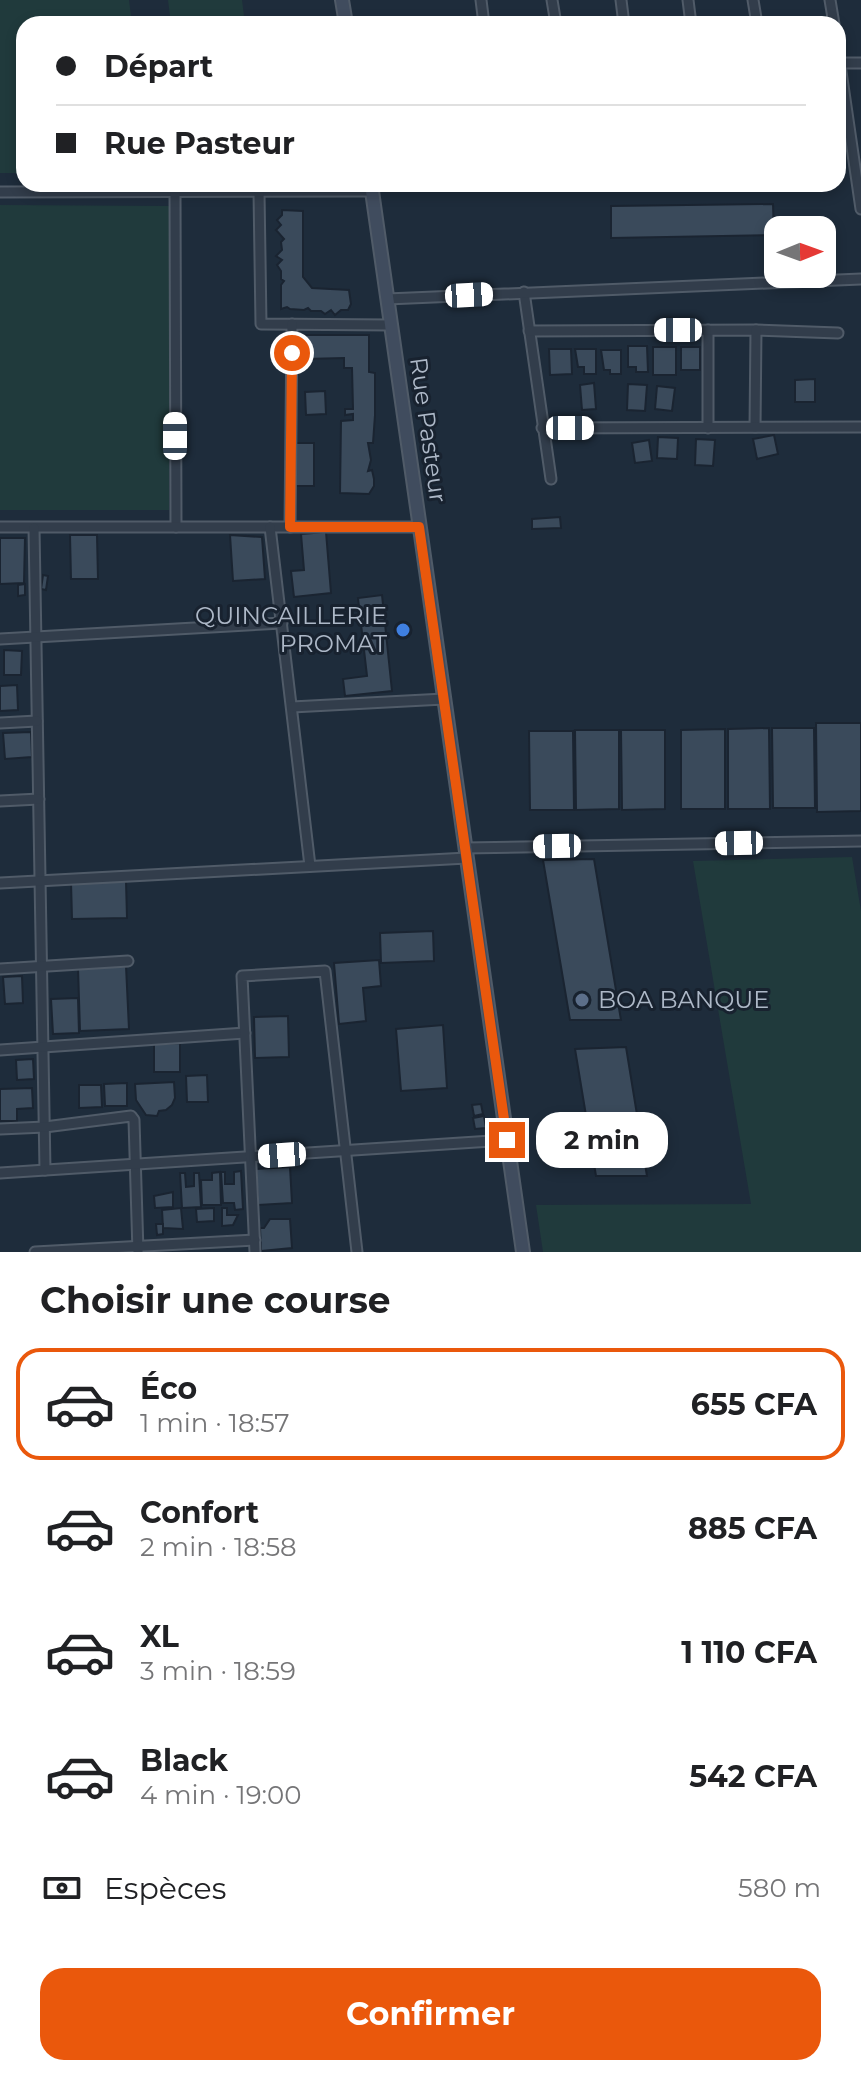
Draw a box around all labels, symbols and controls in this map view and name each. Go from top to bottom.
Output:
text: Départ [104,48,213,85]
text: Rue Pasteur [104,125,295,162]
north arrow [764,216,836,288]
map controls [764,216,836,288]
car [444,282,494,308]
car [654,318,702,342]
route start [274,335,310,371]
street label: Rue Pasteur [404,355,453,505]
car [163,412,187,460]
car [546,416,594,440]
place label: QUINCAILLERIE PROMAT [195,601,387,658]
marker: QUINCAILLERIE PROMAT [394,621,412,639]
car [715,831,763,855]
car [533,834,581,858]
place label: BOA BANQUE [598,985,769,1014]
marker: BOA BANQUE [573,991,591,1009]
callout: 2 min [535,1112,667,1168]
route end [489,1122,525,1158]
text: 2 min [564,1124,640,1156]
car [257,1141,307,1169]
text: Choisir une course [40,1278,391,1322]
icon: car [44,1368,116,1440]
text: Éco [140,1370,197,1407]
text: 655 CFA [691,1386,817,1423]
text: 1 min · 18:57 [140,1407,290,1439]
icon: car [44,1492,116,1564]
text: Confort [140,1494,259,1531]
text: 885 CFA [688,1510,817,1547]
text: 2 min · 18:58 [140,1531,297,1563]
icon: car [44,1616,116,1688]
text: XL [140,1618,179,1655]
text: 1 110 CFA [681,1634,817,1671]
text: 3 min · 18:59 [140,1655,296,1687]
icon: car [44,1740,116,1812]
text: Black [140,1742,228,1779]
text: 542 CFA [689,1758,817,1795]
text: 4 min · 19:00 [140,1779,302,1811]
icon: cash [40,1866,84,1910]
text: Espèces [104,1870,226,1907]
text: 580 m [738,1872,821,1904]
button: Confirmer [40,1968,821,2060]

